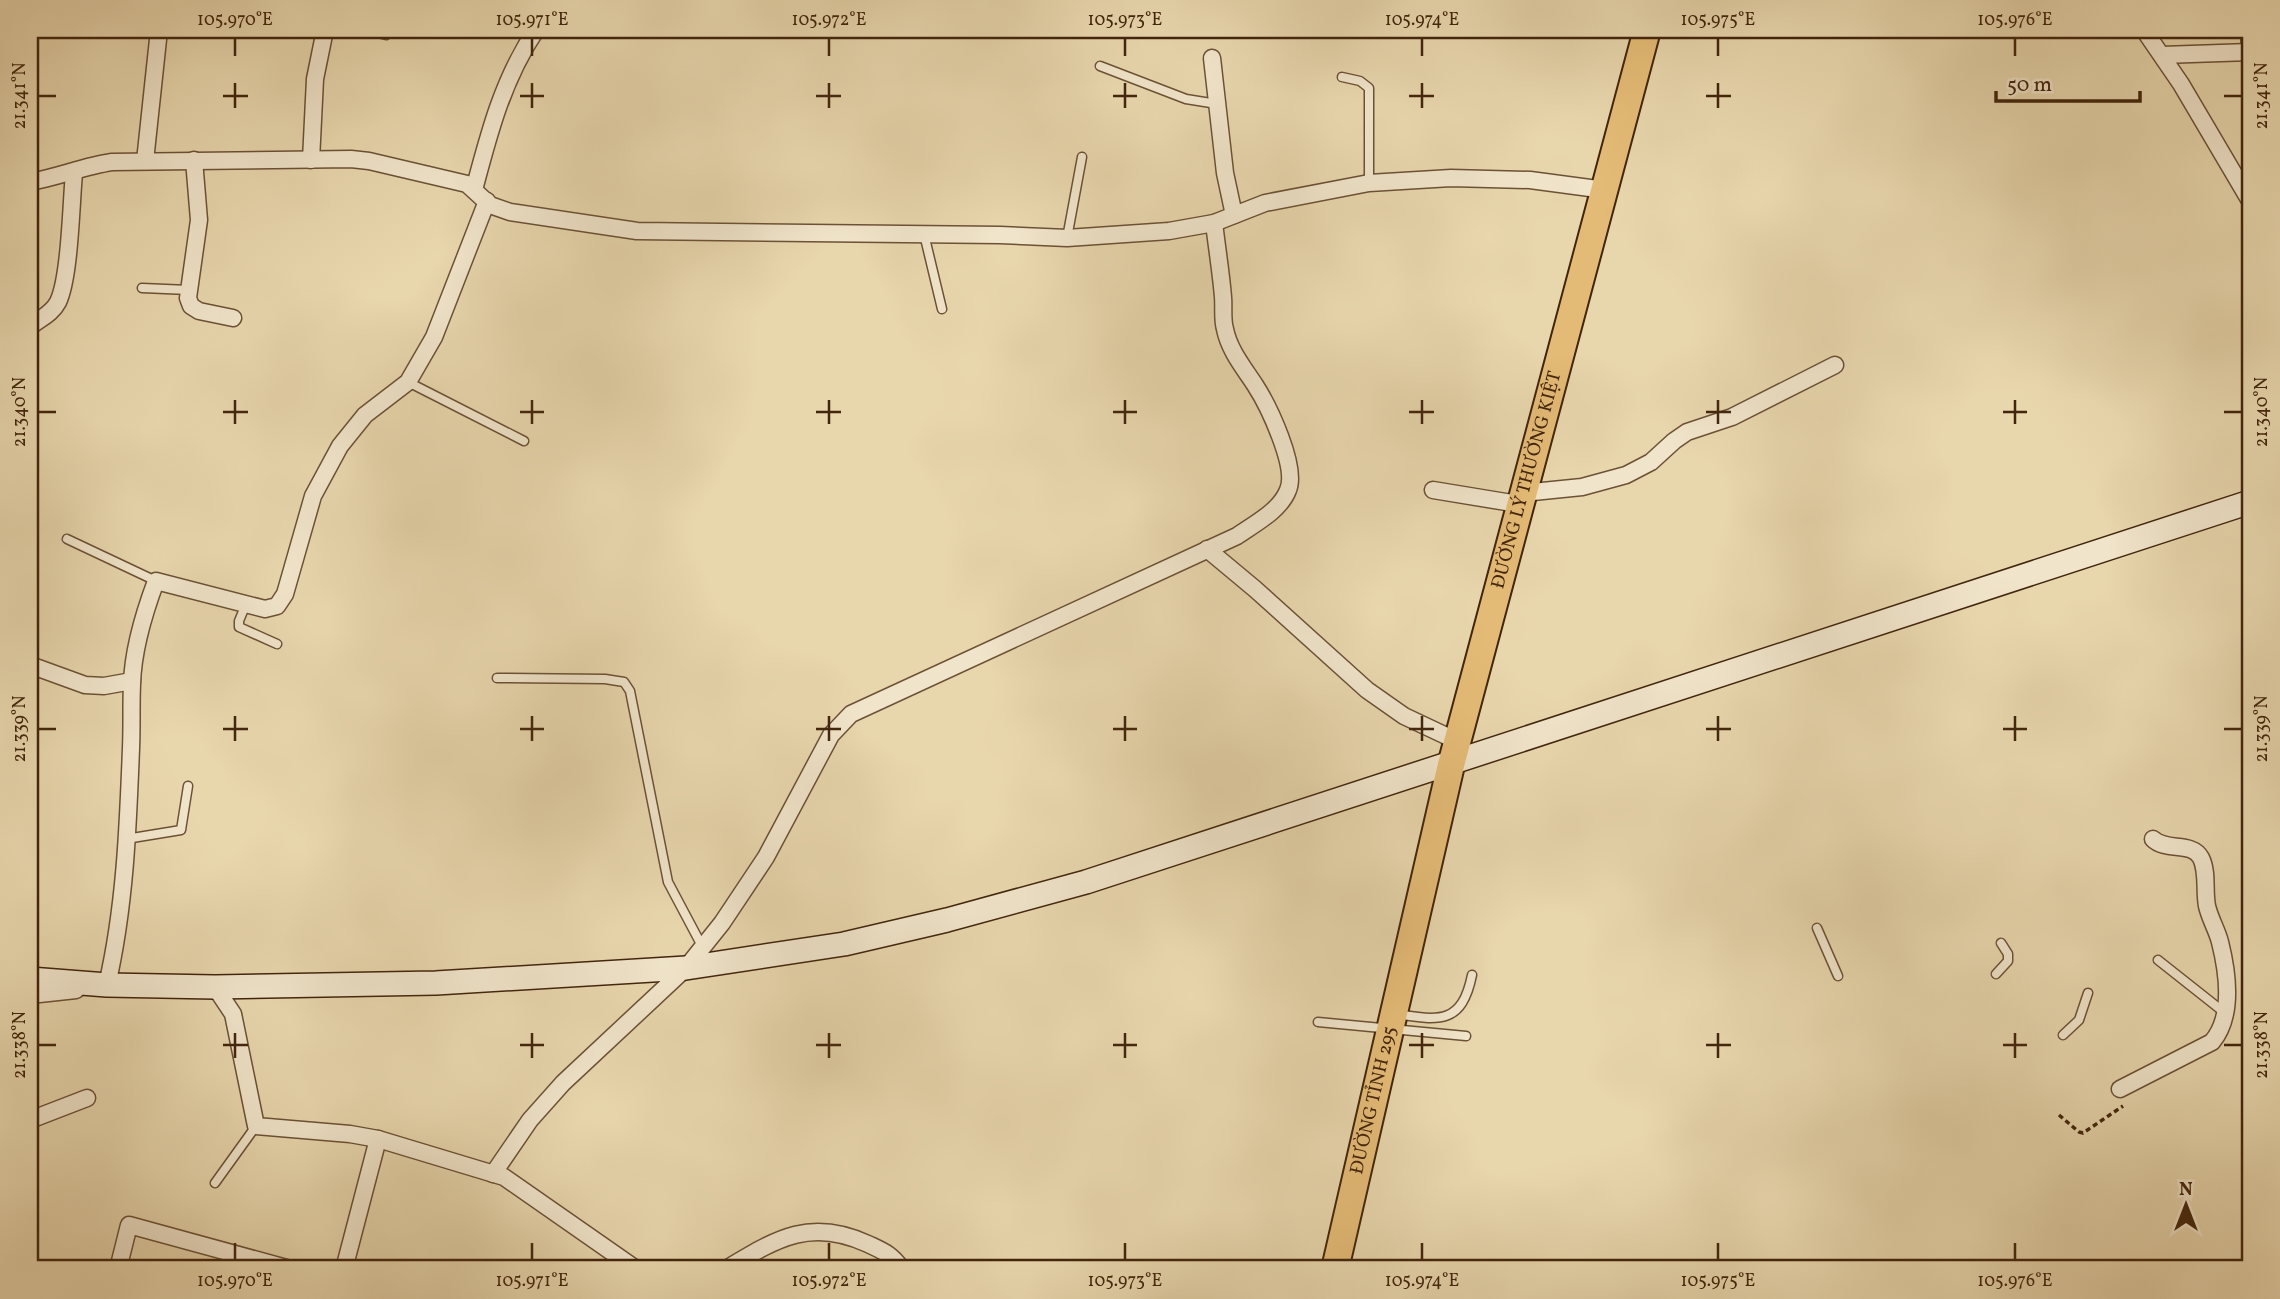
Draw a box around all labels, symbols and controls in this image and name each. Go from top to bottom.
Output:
text: 105.970°E [197,8,273,33]
text: 105.971°E [495,8,569,33]
text: 105.972°E [791,8,867,33]
text: 105.973°E [1088,8,1163,33]
text: 105.974°E [1385,8,1459,33]
text: 105.975°E [1681,8,1756,33]
text: 105.976°E [1977,8,2053,33]
scale bar [1996,60,2140,104]
text: 21.341°N [8,62,33,130]
text: 21.341°N [2250,62,2275,130]
text: 50 m [2007,71,2052,100]
street label: ĐƯỜNG LÝ THƯỜNG KIỆT [1485,368,1568,592]
text: 21.340°N [8,377,33,447]
text: 21.340°N [2250,377,2275,447]
text: 21.339°N [8,695,33,763]
text: 21.339°N [2250,695,2275,763]
text: 21.338°N [8,1011,33,1079]
text: 21.338°N [2250,1011,2275,1079]
street label: ĐƯỜNG TỈNH 295 [1344,1024,1403,1177]
north arrow [2150,1170,2220,1240]
text: N [2179,1177,2193,1203]
text: 105.970°E [197,1269,273,1294]
text: 105.971°E [495,1269,569,1294]
text: 105.972°E [791,1269,867,1294]
text: 105.973°E [1088,1269,1163,1294]
text: 105.974°E [1385,1269,1459,1294]
text: 105.975°E [1681,1269,1756,1294]
text: 105.976°E [1977,1269,2053,1294]

